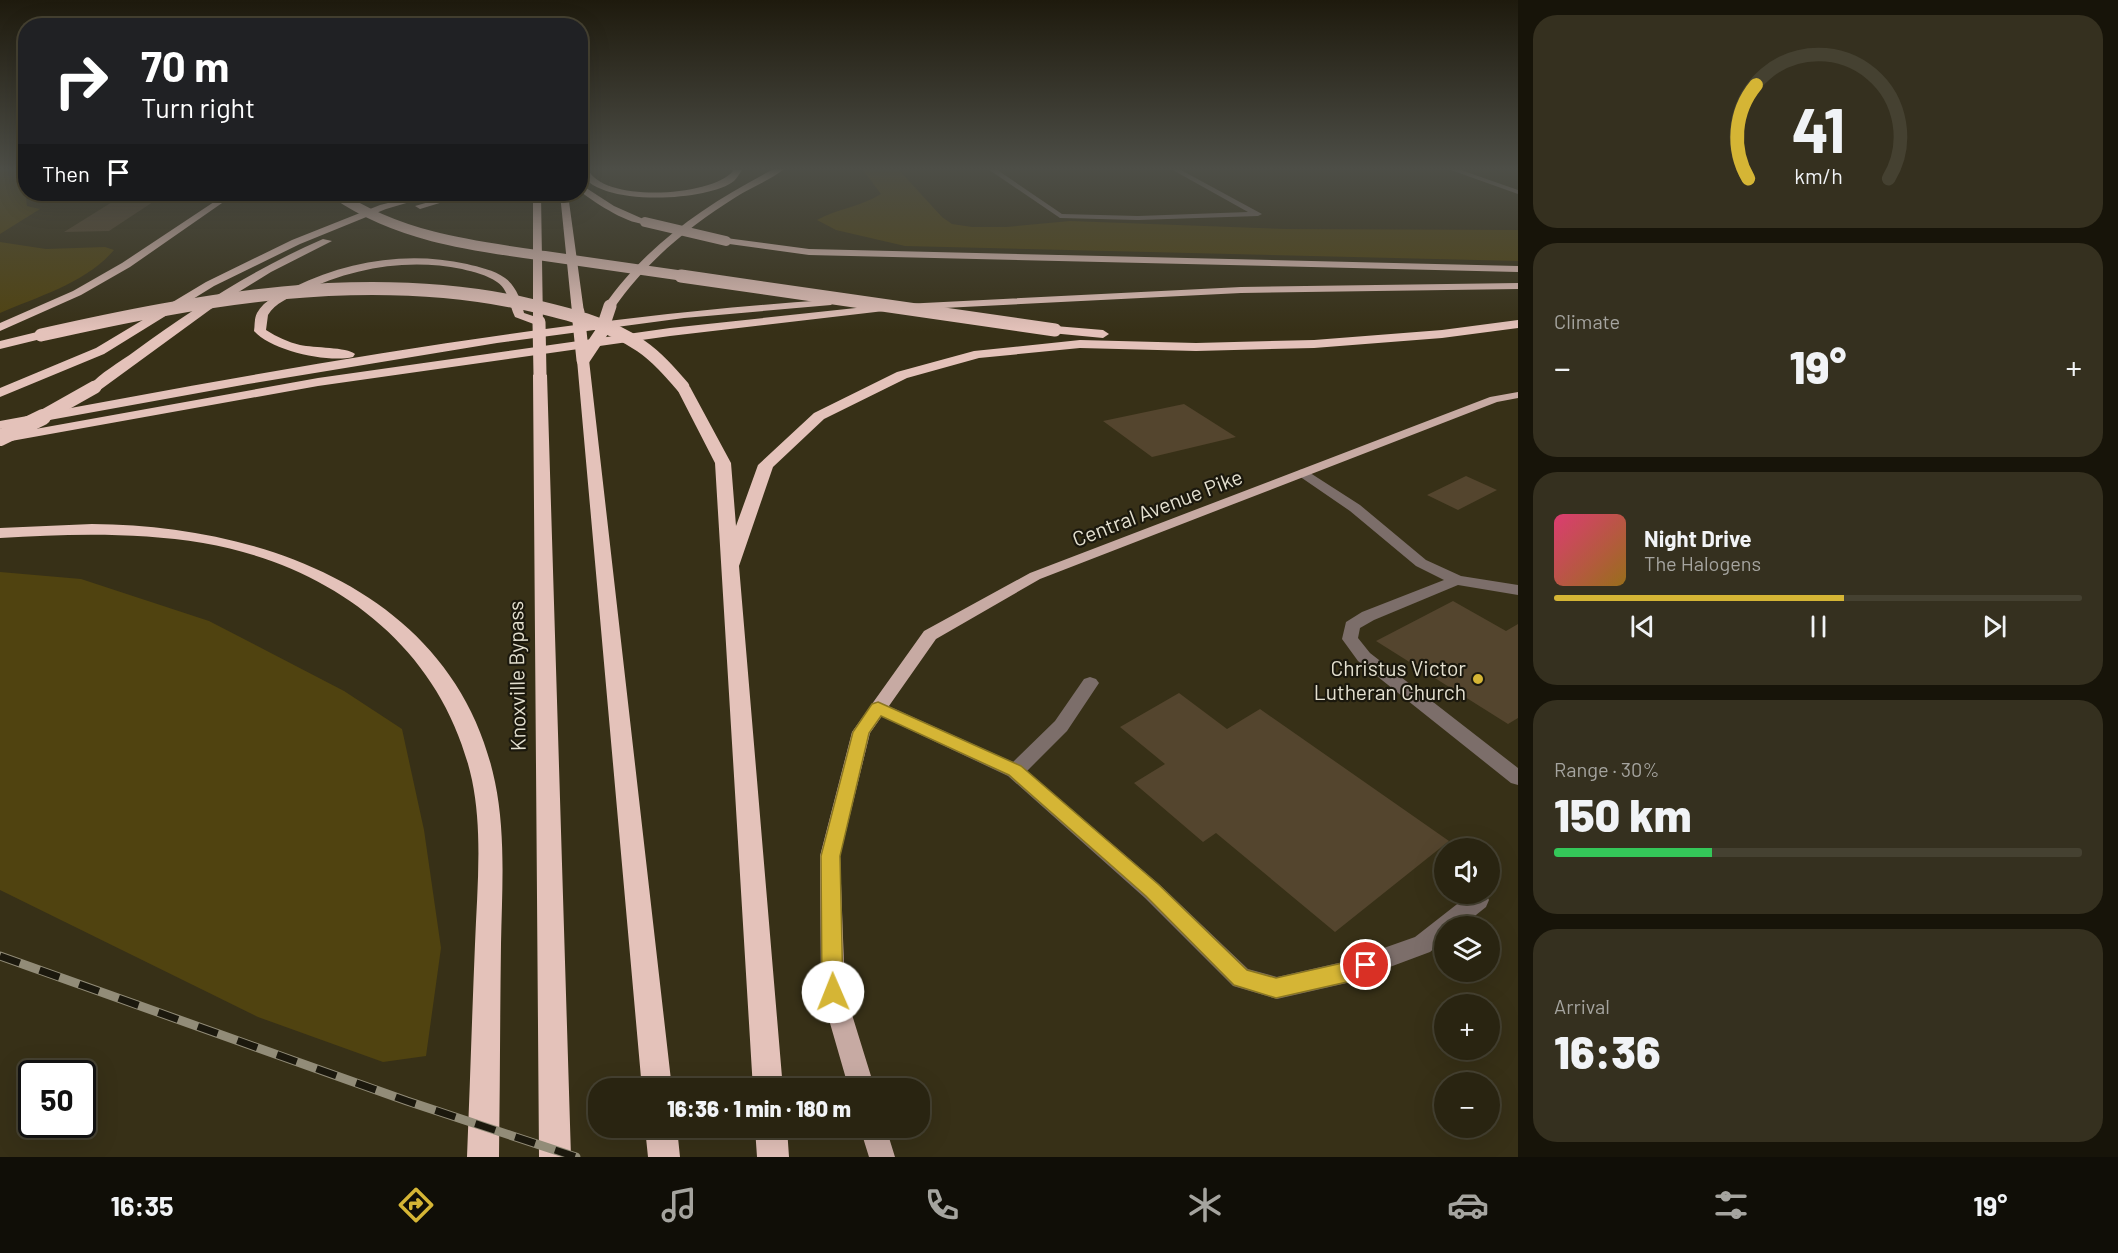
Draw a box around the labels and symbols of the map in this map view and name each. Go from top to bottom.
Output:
street label: Central Avenue Pike [1068,463,1246,551]
street label: Knoxville Bypass [502,601,530,751]
place label: Christus Victor Lutheran Church [1314,655,1466,704]
marker: Christus Victor Lutheran Church [1471,672,1485,686]
pin [1340,939,1391,990]
position arrow [801,960,865,1024]
speed limit sign: 50 [18,1060,96,1138]

